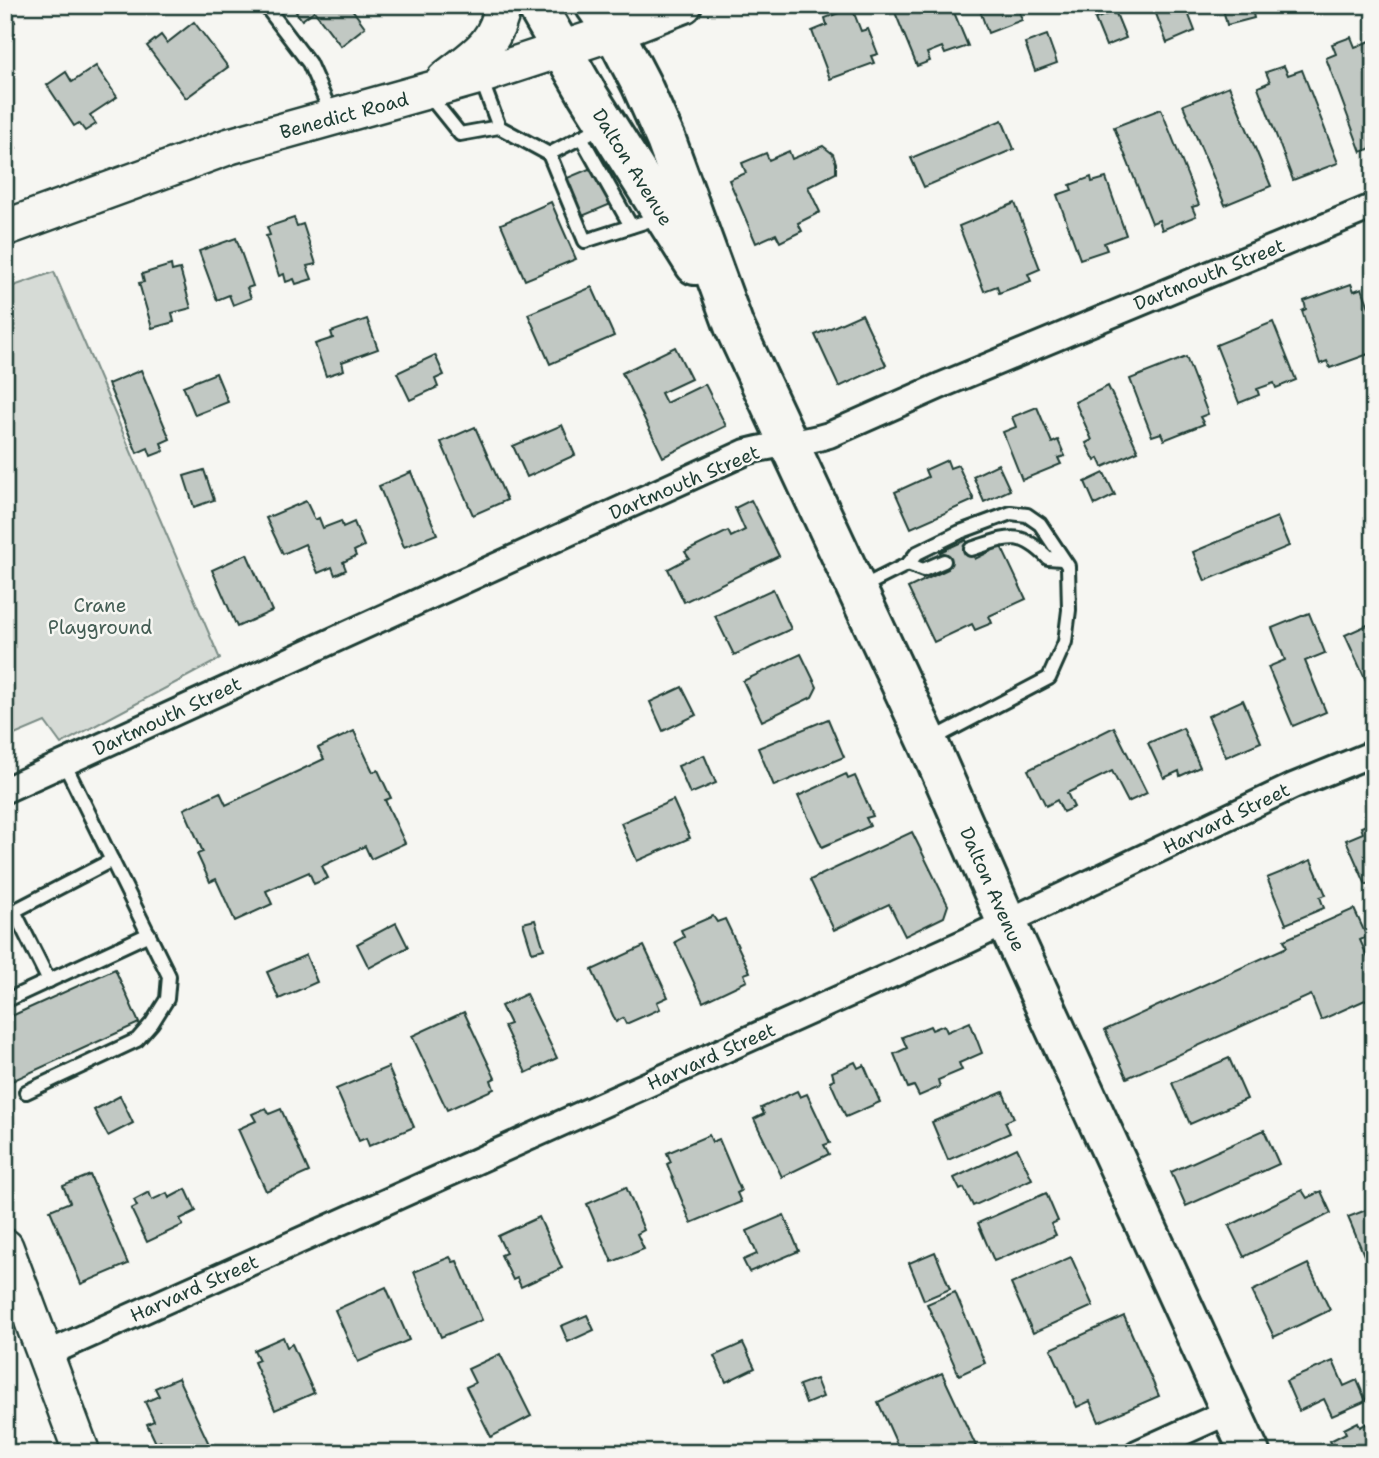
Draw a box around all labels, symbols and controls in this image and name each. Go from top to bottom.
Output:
street label: Benedict Road [277,86,411,145]
street label: Dalton Avenue [587,104,679,231]
street label: Dartmouth Street [1130,233,1288,316]
street label: Dartmouth Street [605,440,763,525]
park label: Crane Playground [48,593,152,640]
street label: Dartmouth Street [89,671,245,762]
street label: Harvard Street [1159,777,1294,860]
street label: Dalton Avenue [954,823,1031,955]
street label: Harvard Street [643,1017,779,1096]
street label: Harvard Street [126,1249,262,1328]

